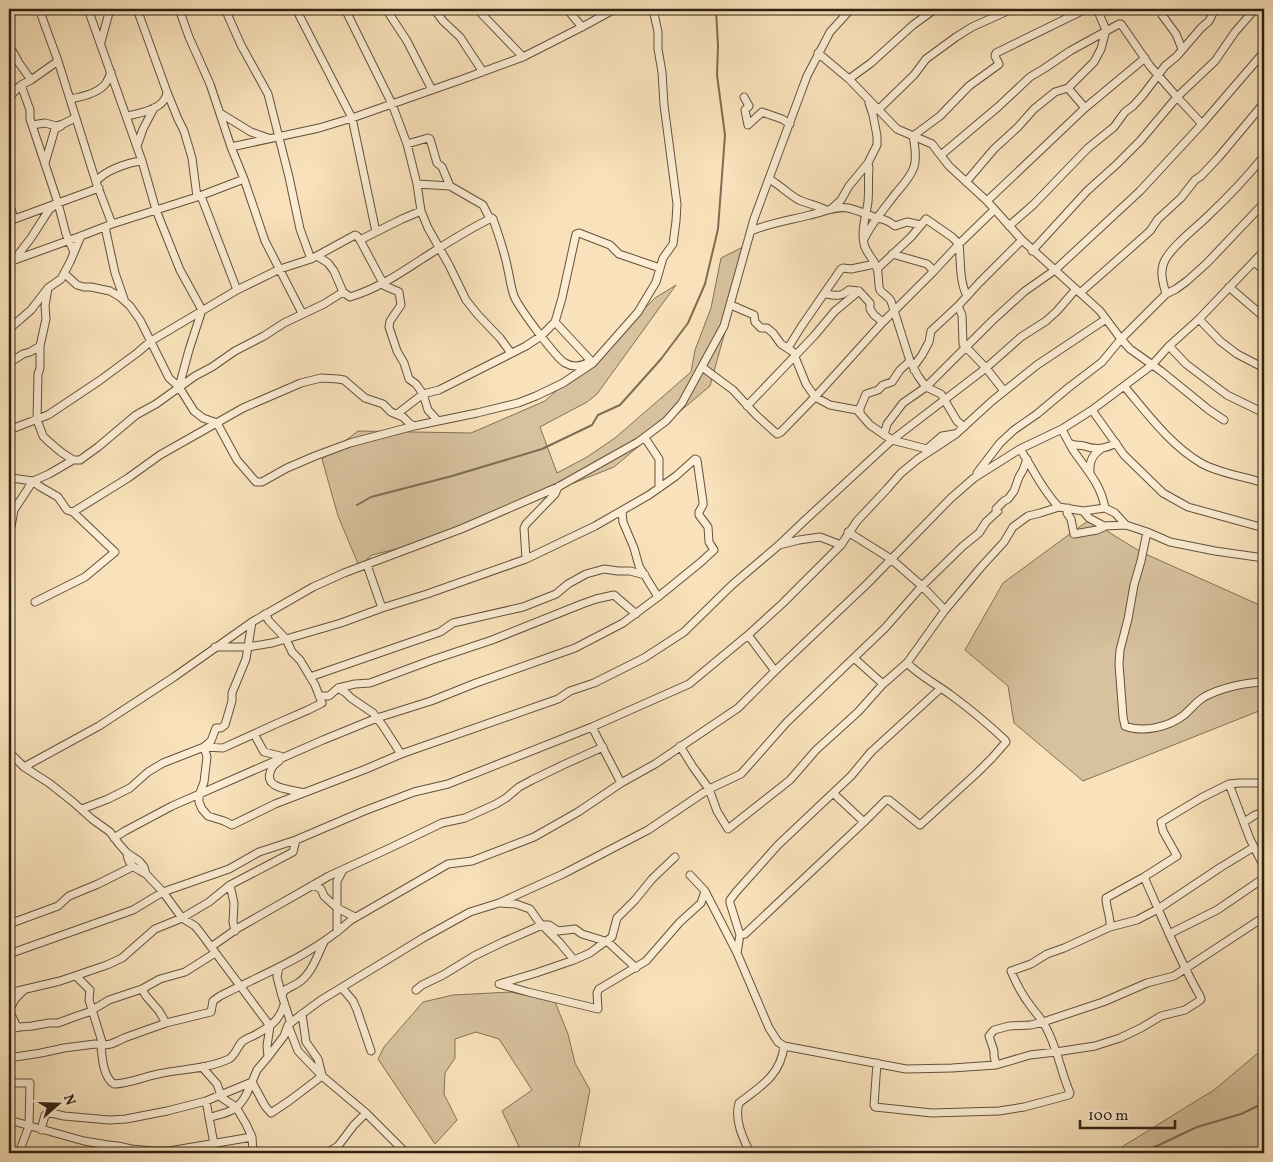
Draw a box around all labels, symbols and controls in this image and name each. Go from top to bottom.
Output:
north arrow [32,1080,82,1130]
text: N [58,1092,79,1108]
scale bar [1080,1097,1176,1129]
text: 100 m [1088,1106,1128,1127]

